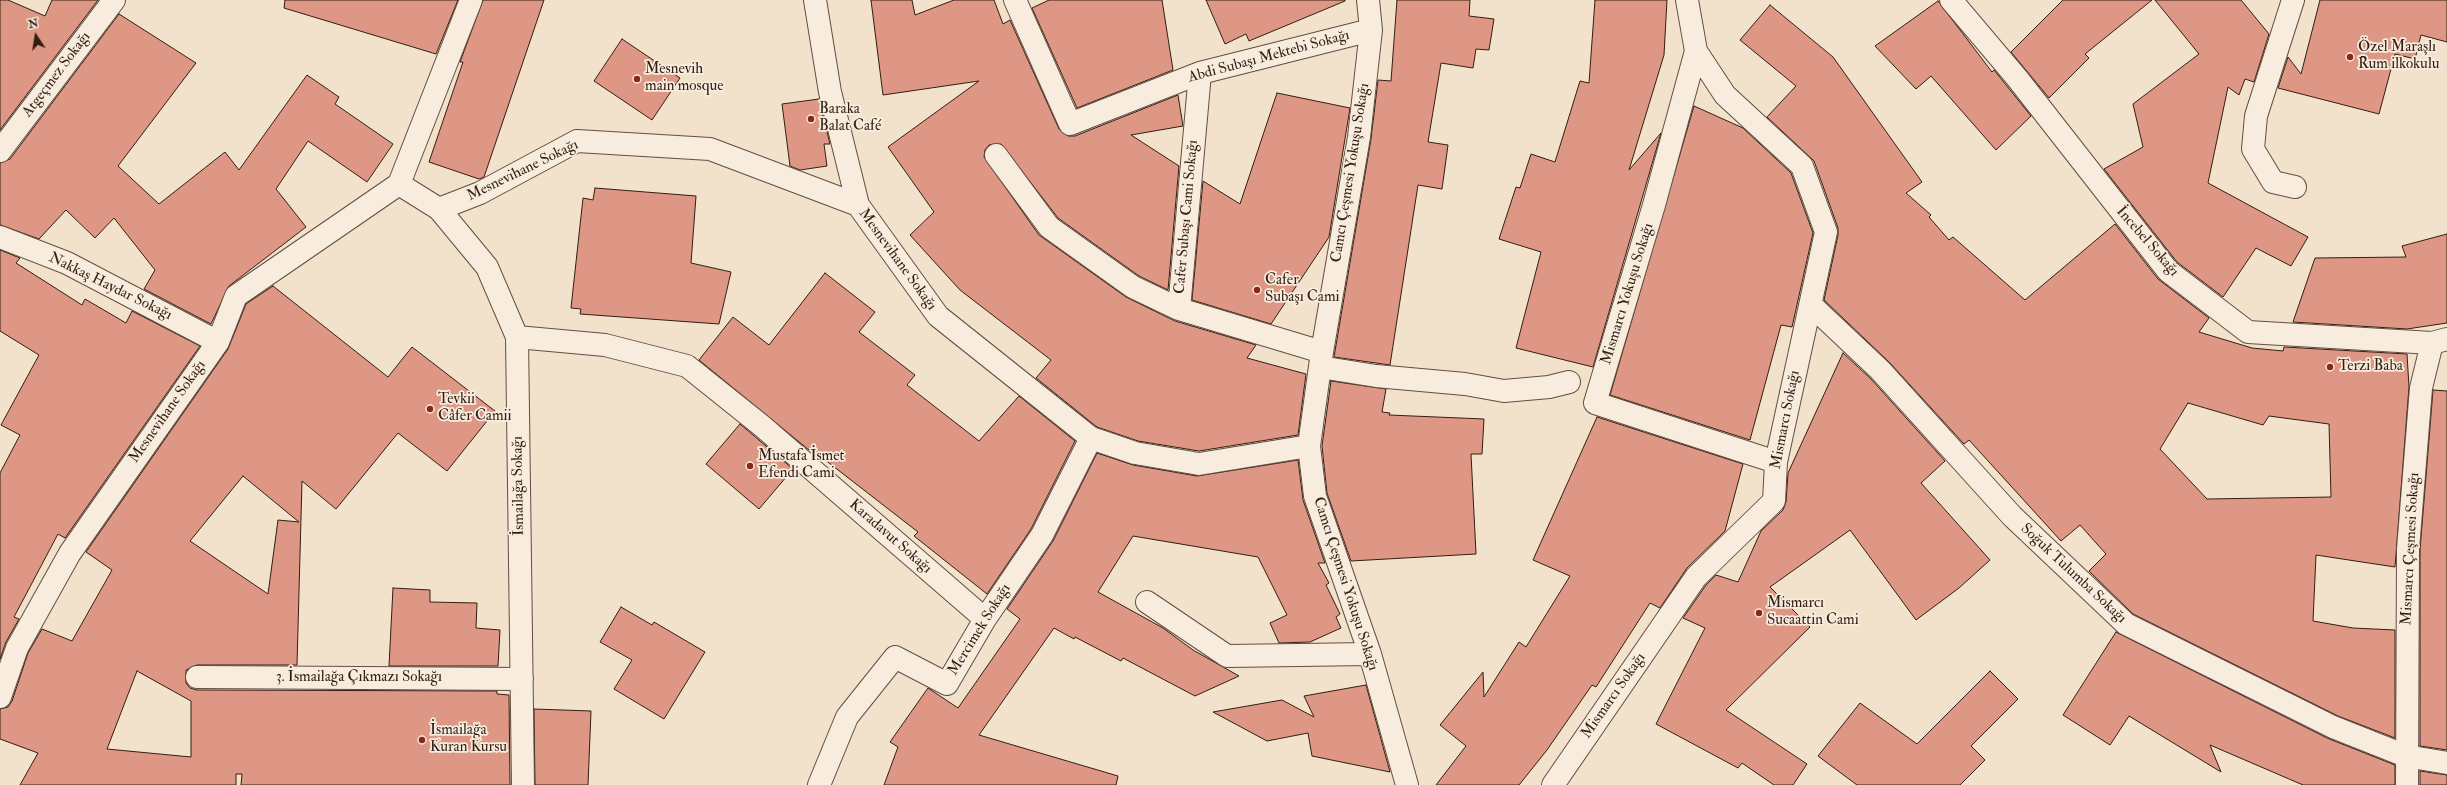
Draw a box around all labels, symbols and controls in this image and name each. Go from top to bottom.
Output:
north arrow [16,16,56,56]
text: N [27,16,40,31]
street label: Abdi Subaşı Mektebi Sokağı [1186,27,1352,87]
street label: Atgeçmez Sokağı [19,29,95,121]
place label: Özel Maraşlı Rum ilkokulu [2358,39,2439,74]
marker: Özel Maraşlı Rum ilkokulu [2345,52,2355,62]
place label: Mesnevih main mosque [645,61,723,96]
marker: Mesnevih main mosque [632,74,642,84]
street label: Camcı Çeşmesi Yokuşu Sokağı [1328,82,1374,264]
place label: Baraka Balat Café [819,101,881,136]
marker: Baraka Balat Café [806,114,816,124]
street label: Mesnevihane Sokağı [464,136,582,206]
street label: Cafer Subaşı Cami Sokağı [1171,139,1203,295]
street label: İncebel Sokağı [2112,203,2182,281]
street label: Mesnevihane Sokağı [854,206,940,314]
street label: Mismarcı Yokuşu Sokağı [1598,221,1658,367]
street label: Nakkaş Haydar Sokağı [45,249,175,325]
place label: Cafer Subaşı Cami [1265,272,1340,307]
marker: Cafer Subaşı Cami [1252,285,1262,295]
street label: Mesnevihane Sokağı [126,357,210,467]
place label: Terzi Baba [2338,358,2403,376]
marker: Terzi Baba [2325,362,2335,372]
street label: Mismarcı Sokağı [1768,369,1804,471]
place label: Tevkii Câfer Camii [438,391,512,426]
marker: Tevkii Câfer Camii [425,404,435,414]
street label: İsmailağa Sokağı [509,436,529,536]
place label: Mustafa İsmet Efendi Cami [758,448,844,483]
marker: Mustafa İsmet Efendi Cami [745,461,755,471]
street label: Mismarcı Çeşmesi Sokağı [2398,472,2424,626]
street label: Camcı Çeşmesi Yokuşu Sokağı [1308,495,1382,673]
street label: Karadavut Sokağı [845,496,935,578]
street label: Soğuk Tulumba Sokağı [2016,520,2130,628]
street label: Mercimek Sokağı [945,581,1015,679]
place label: Mismarcı Sucaattin Cami [1767,595,1859,630]
marker: Mismarcı Sucaattin Cami [1754,608,1764,618]
street label: Mismarcı Sokağı [1578,650,1650,742]
street label: 3. İsmailağa Çıkmazı Sokağı [276,669,442,687]
place label: İsmailağa Kuran Kursu [430,722,507,757]
marker: İsmailağa Kuran Kursu [417,735,427,745]

